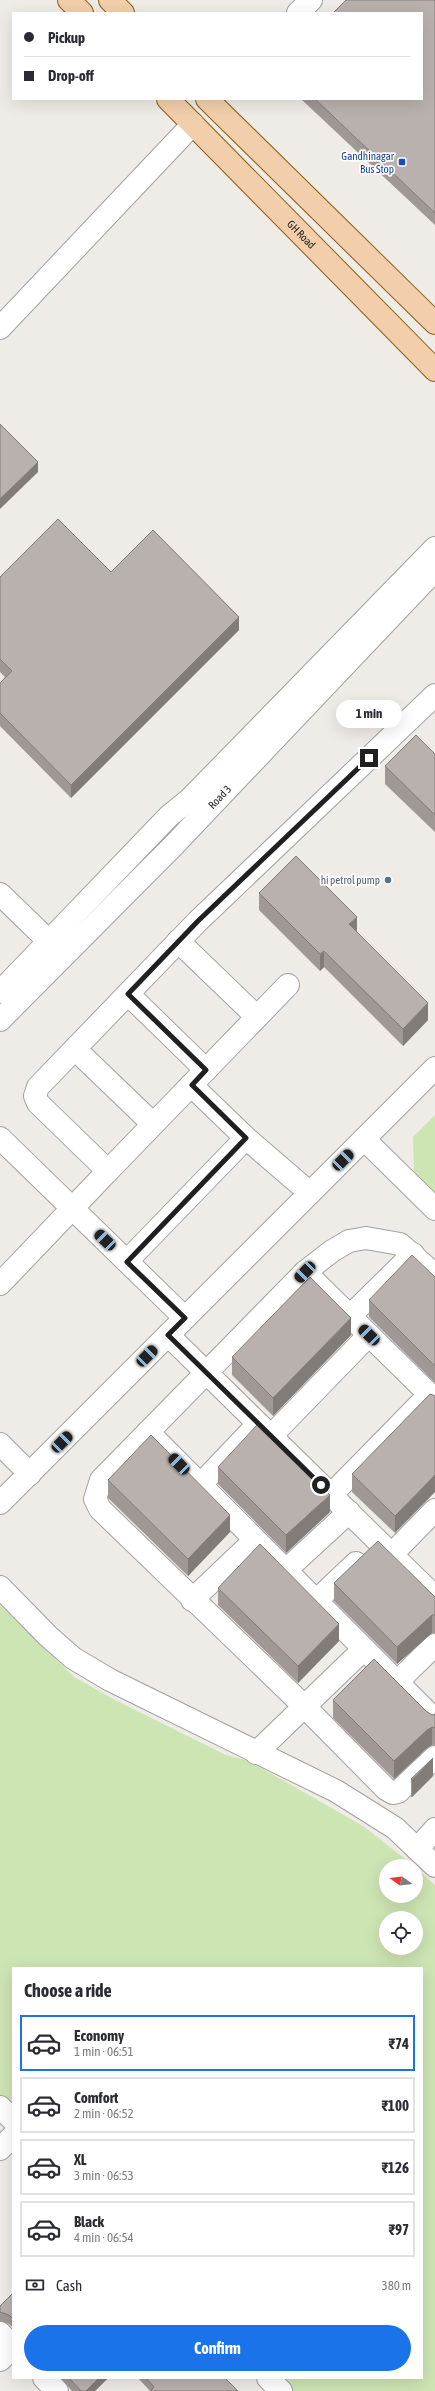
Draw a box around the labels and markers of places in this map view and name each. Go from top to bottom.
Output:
place label: Gandhinagar Bus Stop [341,150,395,175]
marker: Gandhinagar Bus Stop [397,157,407,167]
place label: hi petrol pump [321,874,380,886]
marker: hi petrol pump [383,875,393,885]

